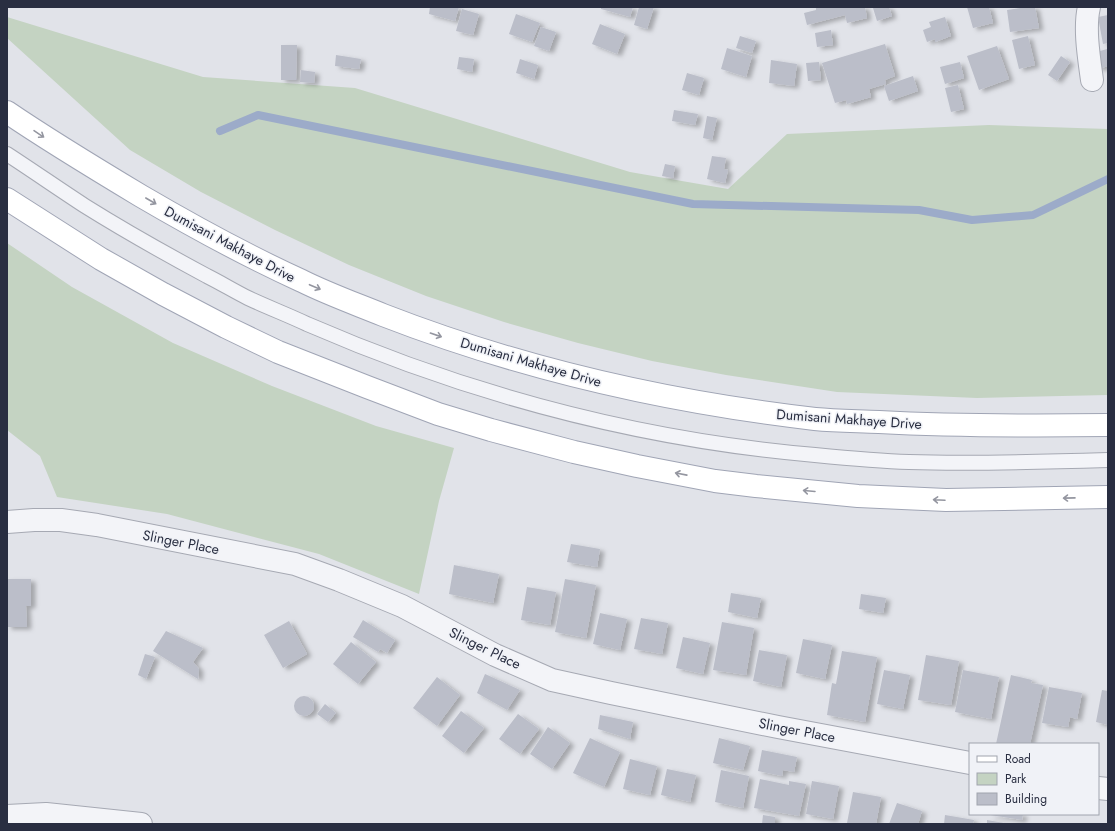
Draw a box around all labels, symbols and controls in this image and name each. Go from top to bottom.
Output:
one-way arrow [34,130,45,138]
one-way arrow [145,198,157,206]
street label: Dumisani Makhaye Drive [161,201,299,287]
one-way arrow [309,284,321,291]
one-way arrow [430,331,442,339]
street label: Dumisani Makhaye Drive [458,332,604,392]
street label: Dumisani Makhaye Drive [776,404,922,434]
one-way arrow [674,470,687,478]
one-way arrow [803,488,816,495]
one-way arrow [1063,494,1076,502]
one-way arrow [933,496,946,503]
street label: Slinger Place [141,525,221,559]
street label: Slinger Place [446,622,524,674]
street label: Slinger Place [757,713,837,747]
legend [969,743,1099,815]
text: Road [1005,750,1031,768]
text: Park [1005,770,1027,788]
text: Building [1005,790,1047,808]

